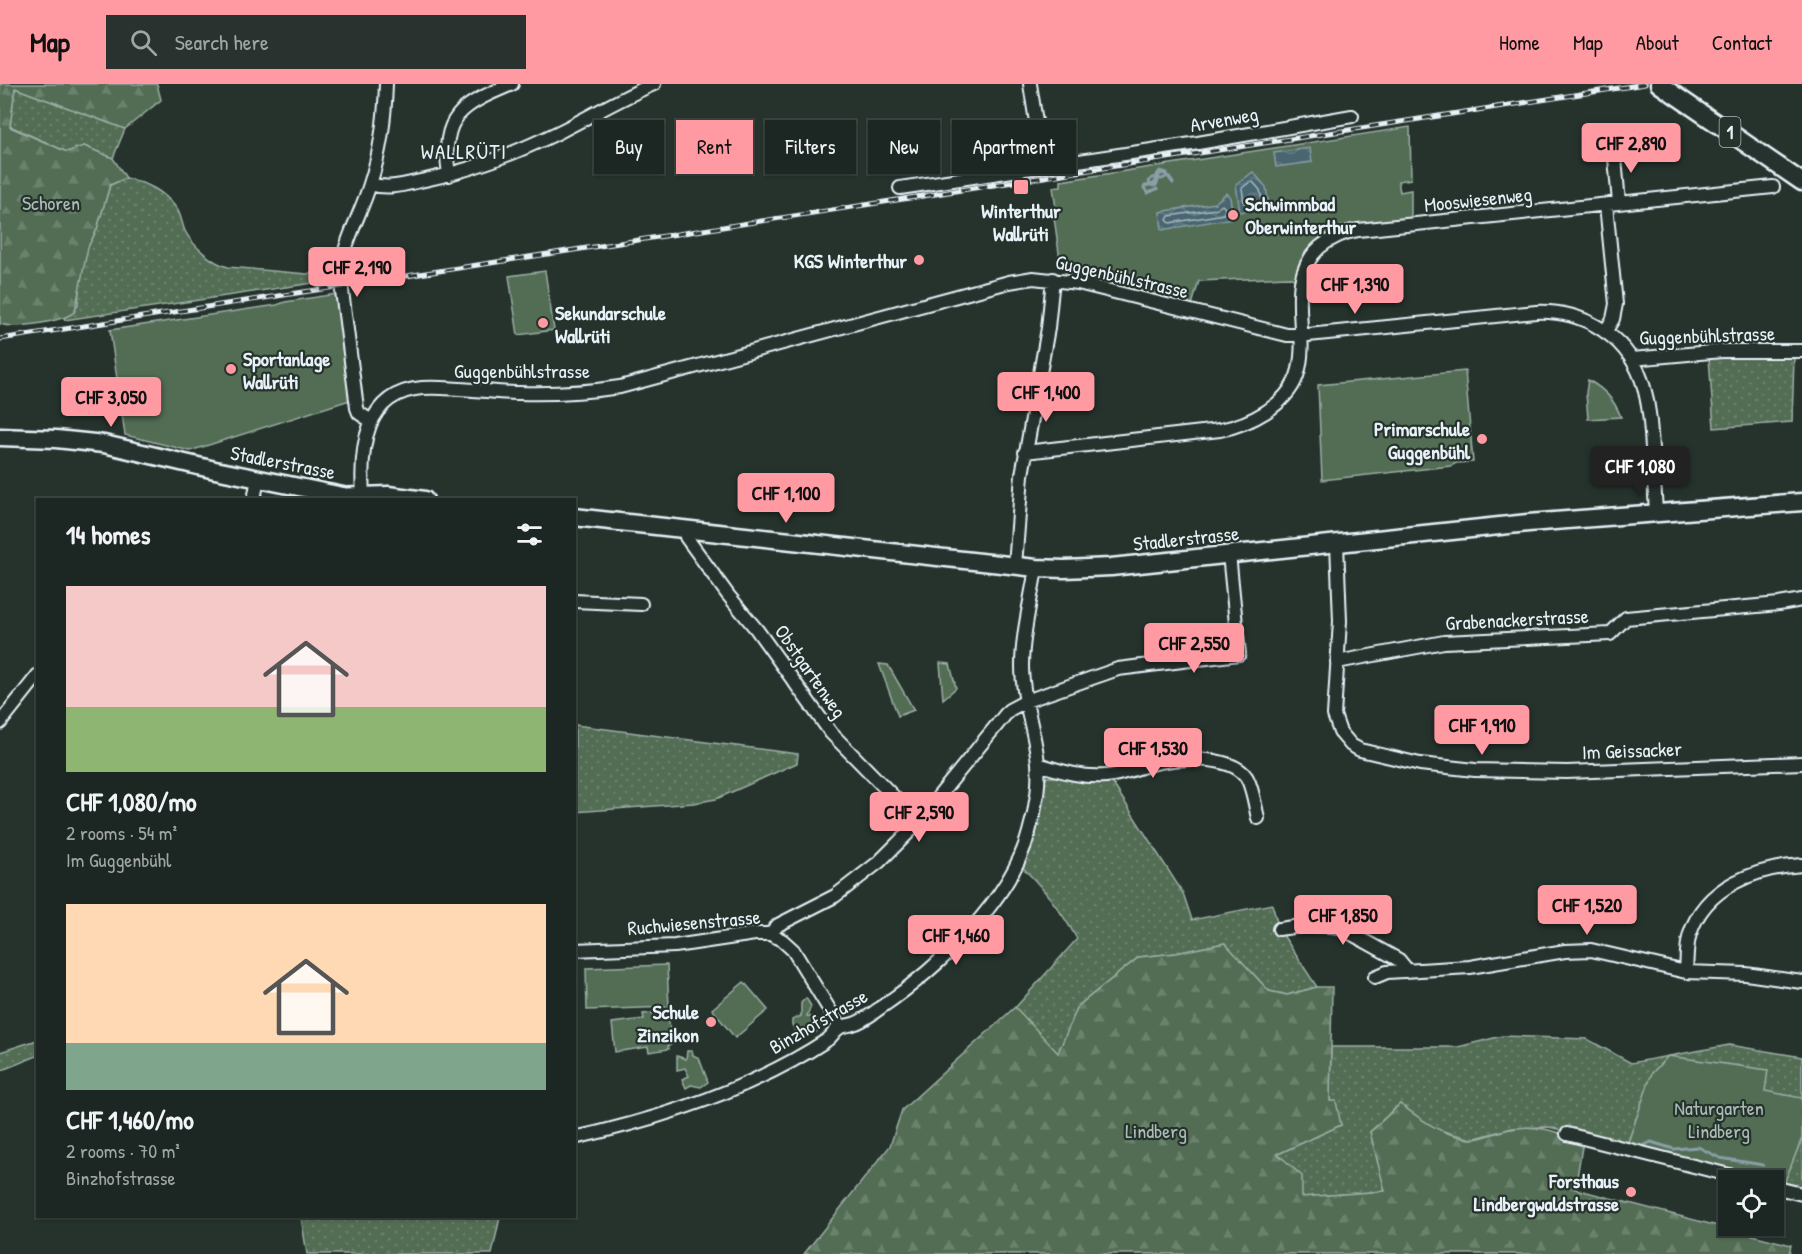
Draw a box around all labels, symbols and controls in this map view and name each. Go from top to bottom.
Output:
search box [106,15,526,69]
text: Map [30,23,70,61]
icon: search [127,26,160,59]
text: Search here [175,27,269,57]
text: Home [1499,28,1540,57]
text: Map [1573,28,1603,57]
text: About [1636,28,1679,57]
text: Contact [1712,28,1772,57]
street label: Arvenweg [1188,100,1260,138]
road number: 1 [1720,117,1740,147]
chip: Buy [594,120,664,174]
chip: Rent [676,120,753,174]
chip: Filters [765,120,856,174]
chip: New [868,120,940,174]
chip: Apartment [952,120,1076,174]
pin: CHF 2,890 [1562,123,1700,174]
text: CHF 2,890 [1596,129,1666,156]
district label: WALLRÜTI [421,137,507,166]
marker: Winterthur Wallrüti [1012,178,1030,196]
street label: Mooswiesenweg [1423,180,1533,218]
park label: Schoren [22,189,80,216]
place label: Schwimmbad Oberwinterthur [1245,190,1357,240]
place label: Winterthur Wallrüti [981,197,1061,247]
marker: Schwimmbad Oberwinterthur [1226,208,1240,222]
pin: CHF 2,190 [288,247,426,298]
place label: KGS Winterthur [794,247,907,274]
street label: Guggenbühlstrasse [1053,248,1191,304]
text: CHF 2,190 [322,253,392,280]
marker: KGS Winterthur [912,253,926,267]
pin: CHF 1,390 [1286,264,1424,315]
text: CHF 1,390 [1321,270,1389,297]
place label: Sekundarschule Wallrüti [555,299,666,349]
marker: Sekundarschule Wallrüti [536,316,550,330]
street label: Guggenbühlstrasse [1639,319,1775,351]
place label: Sportanlage Wallrüti [243,345,330,395]
street label: Guggenbühlstrasse [454,357,590,384]
marker: Sportanlage Wallrüti [224,362,238,376]
pin: CHF 1,400 [977,372,1115,423]
pin: CHF 3,050 [42,377,180,428]
text: CHF 1,400 [1011,378,1081,405]
text: CHF 3,050 [75,383,147,410]
place label: Primarschule Guggenbühl [1374,415,1471,466]
marker: Primarschule Guggenbühl [1475,432,1489,446]
street label: Stadlerstrasse [228,439,338,485]
pin: CHF 1,080 [1571,446,1709,497]
text: CHF 1,080 [1605,452,1675,479]
pin: CHF 1,100 [717,473,855,524]
text: CHF 1,100 [752,479,820,506]
text: 14 homes [66,517,151,552]
icon: filters [513,518,546,551]
street label: Stadlerstrasse [1132,519,1240,557]
street label: Grabenackerstrasse [1445,602,1589,636]
street label: Obstgartenweg [769,619,853,723]
pin: CHF 2,550 [1125,623,1263,674]
icon: home [252,625,360,733]
text: CHF 2,550 [1158,629,1230,656]
pin: CHF 1,910 [1413,705,1551,756]
text: CHF 1,910 [1448,711,1516,738]
pin: CHF 1,530 [1084,728,1222,779]
text: CHF 1,530 [1118,734,1188,761]
street label: Im Geissacker [1582,735,1683,765]
text: CHF 1,080/mo [66,784,197,819]
pin: CHF 2,590 [850,792,988,843]
text: CHF 2,590 [884,798,954,825]
text: 2 rooms · 54 m² [66,819,177,846]
text: Im Guggenbühl [66,846,171,873]
pin: CHF 1,520 [1518,885,1656,936]
text: CHF 1,520 [1552,891,1622,918]
pin: CHF 1,850 [1274,895,1412,946]
text: CHF 1,850 [1308,901,1378,928]
street label: Ruchwiesenstrasse [627,903,762,941]
pin: CHF 1,460 [887,915,1025,966]
text: CHF 1,460 [922,921,990,948]
icon: home [252,943,360,1051]
street label: Binzhofstrasse [764,982,872,1060]
place label: Schule Zinzikon [637,998,699,1048]
marker: Schule Zinzikon [704,1015,718,1029]
park label: Naturgarten Lindberg [1674,1094,1764,1144]
text: CHF 1,460/mo [66,1102,194,1137]
park label: Lindberg [1125,1117,1187,1144]
text: 2 rooms · 70 m² [66,1137,180,1164]
text: Binzhofstrasse [66,1164,175,1191]
place label: Forsthaus Lindbergwaldstrasse [1474,1167,1619,1218]
map controls [1718,1170,1784,1236]
button: locate [1718,1170,1784,1236]
marker: Forsthaus Lindbergwaldstrasse [1624,1185,1638,1199]

